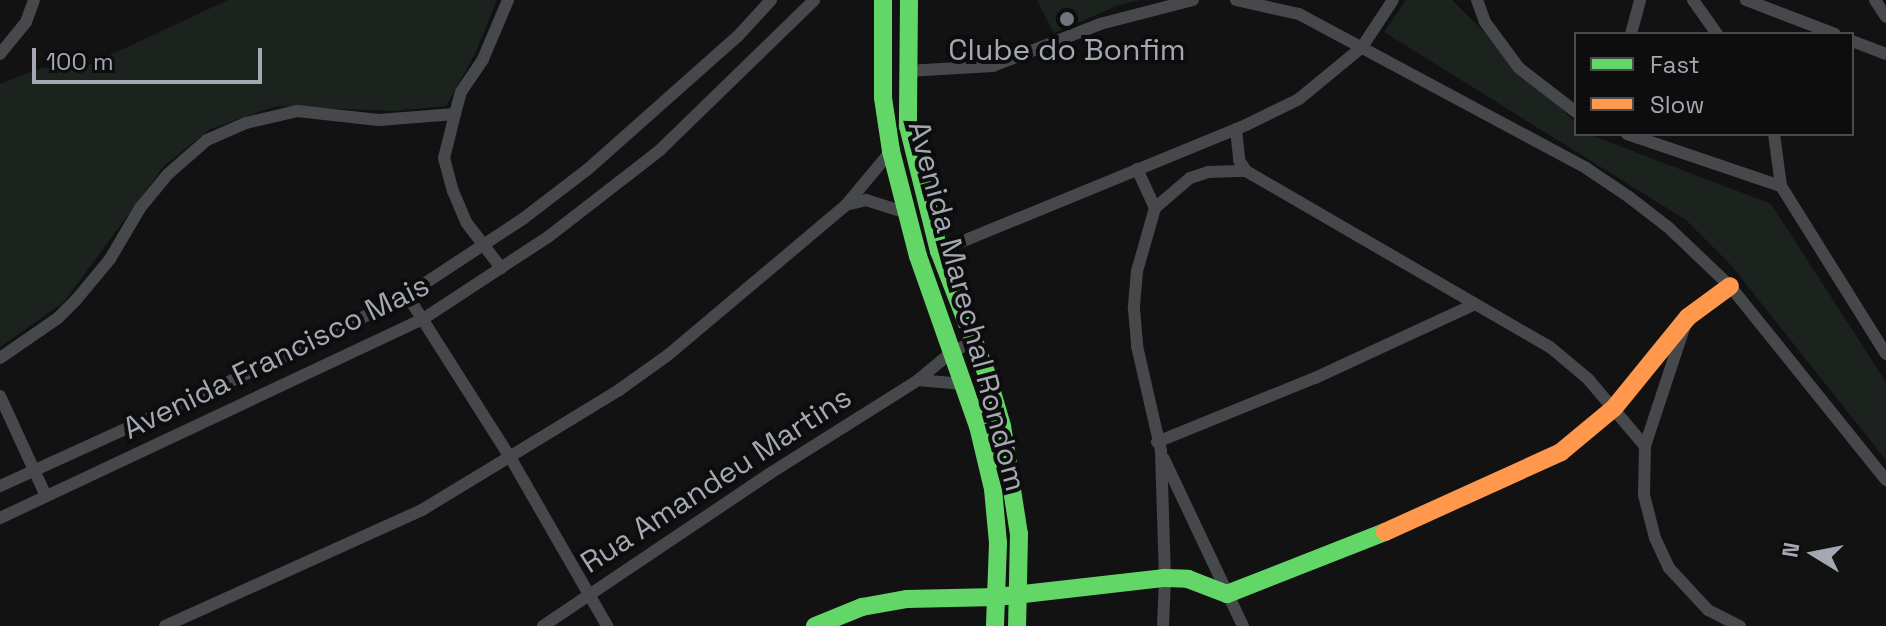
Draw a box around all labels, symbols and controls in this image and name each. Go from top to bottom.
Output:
marker: Clube do Bonfim [1058,10,1076,28]
scale bar [36,32,266,82]
place label: Clube do Bonfim [948,32,1186,68]
legend [1574,32,1854,136]
text: 100 m [46,46,114,77]
text: Fast [1650,49,1700,80]
text: Slow [1650,89,1704,120]
street label: Avenida Marechal Rondom [900,117,1034,495]
street label: Avenida Francisco Mais [117,267,435,447]
street label: Rua Amandeu Martins [574,379,858,581]
north arrow [1774,514,1854,594]
text: N [1775,540,1805,560]

